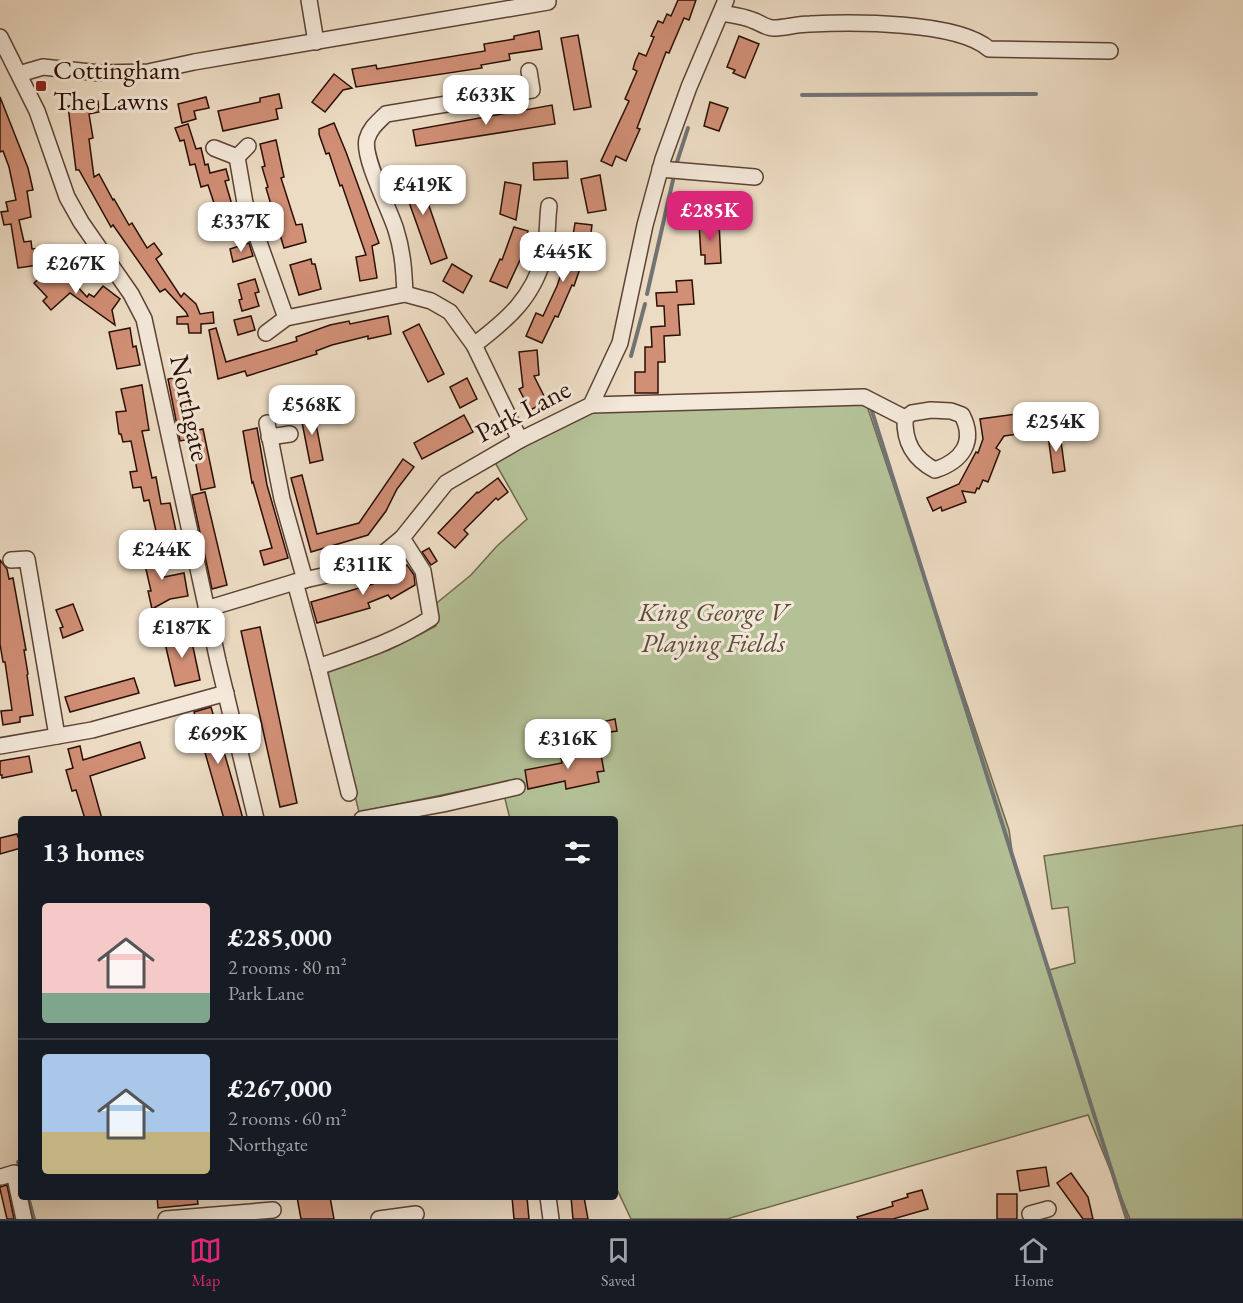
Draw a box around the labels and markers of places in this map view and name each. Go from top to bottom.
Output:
place label: Cottingham The Lawns [53,52,181,118]
pin: £633K [444,75,528,126]
marker: Cottingham The Lawns [34,79,48,93]
pin: £419K [381,165,465,216]
pin: £285K [668,191,752,242]
pin: £337K [199,202,283,253]
pin: £445K [521,232,605,283]
pin: £267K [34,244,118,295]
pin: £568K [270,385,354,436]
pin: £254K [1014,402,1098,453]
pin: £244K [120,530,204,581]
pin: £311K [321,545,405,596]
pin: £187K [140,608,224,659]
pin: £699K [176,714,260,765]
pin: £316K [526,719,610,770]

